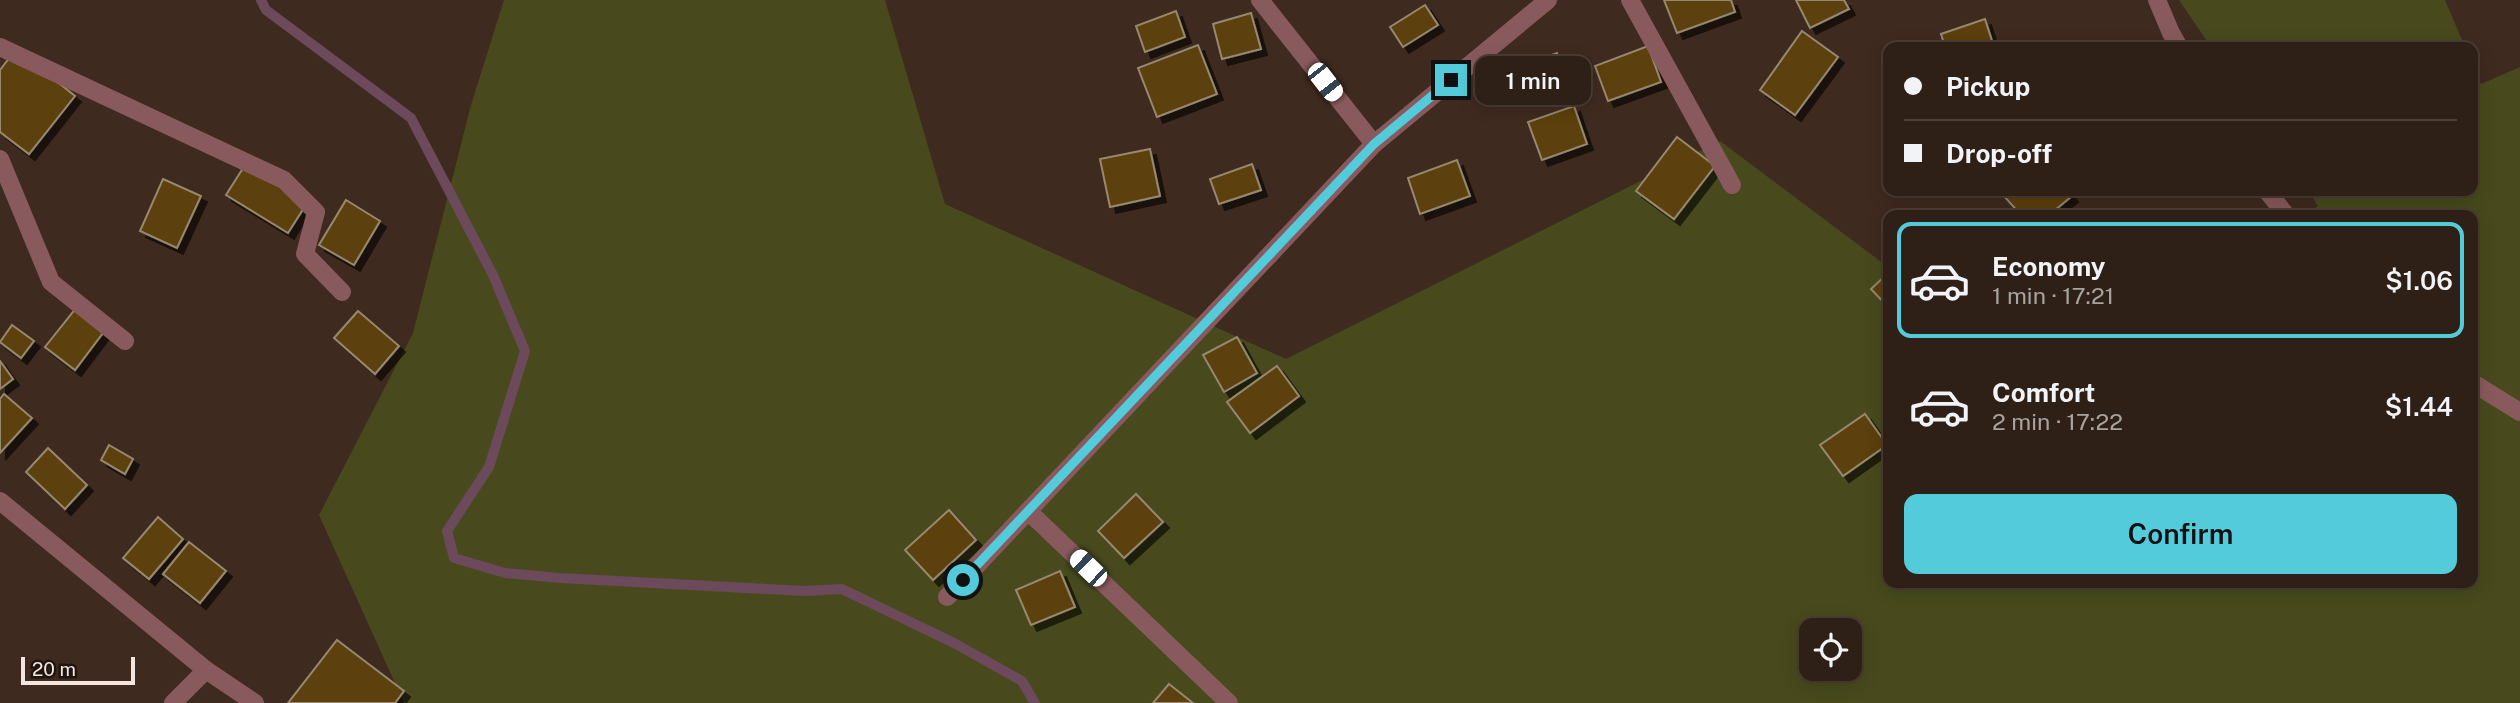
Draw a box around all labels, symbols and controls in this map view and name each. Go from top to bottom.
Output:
callout: 1 min [1476,56,1591,104]
car [1304,59,1347,105]
route end [1435,64,1467,96]
text: 1 min [1506,67,1560,94]
text: Pickup [1946,71,2030,102]
text: Drop-off [1946,138,2052,169]
icon: car [1908,249,1971,312]
text: Economy [1992,251,2105,282]
text: $1.06 [2385,265,2453,296]
text: 1 min · 17:21 [1992,282,2114,309]
icon: car [1908,375,1971,438]
text: Comfort [1992,377,2095,408]
text: $1.44 [2385,391,2453,422]
text: 2 min · 17:22 [1992,408,2123,435]
button: Confirm [1904,494,2457,574]
car [1066,546,1111,590]
route start [947,564,979,596]
map controls [1799,618,1862,681]
button: locate [1799,618,1862,681]
scale bar [21,654,135,686]
text: 20 m [32,658,76,680]

